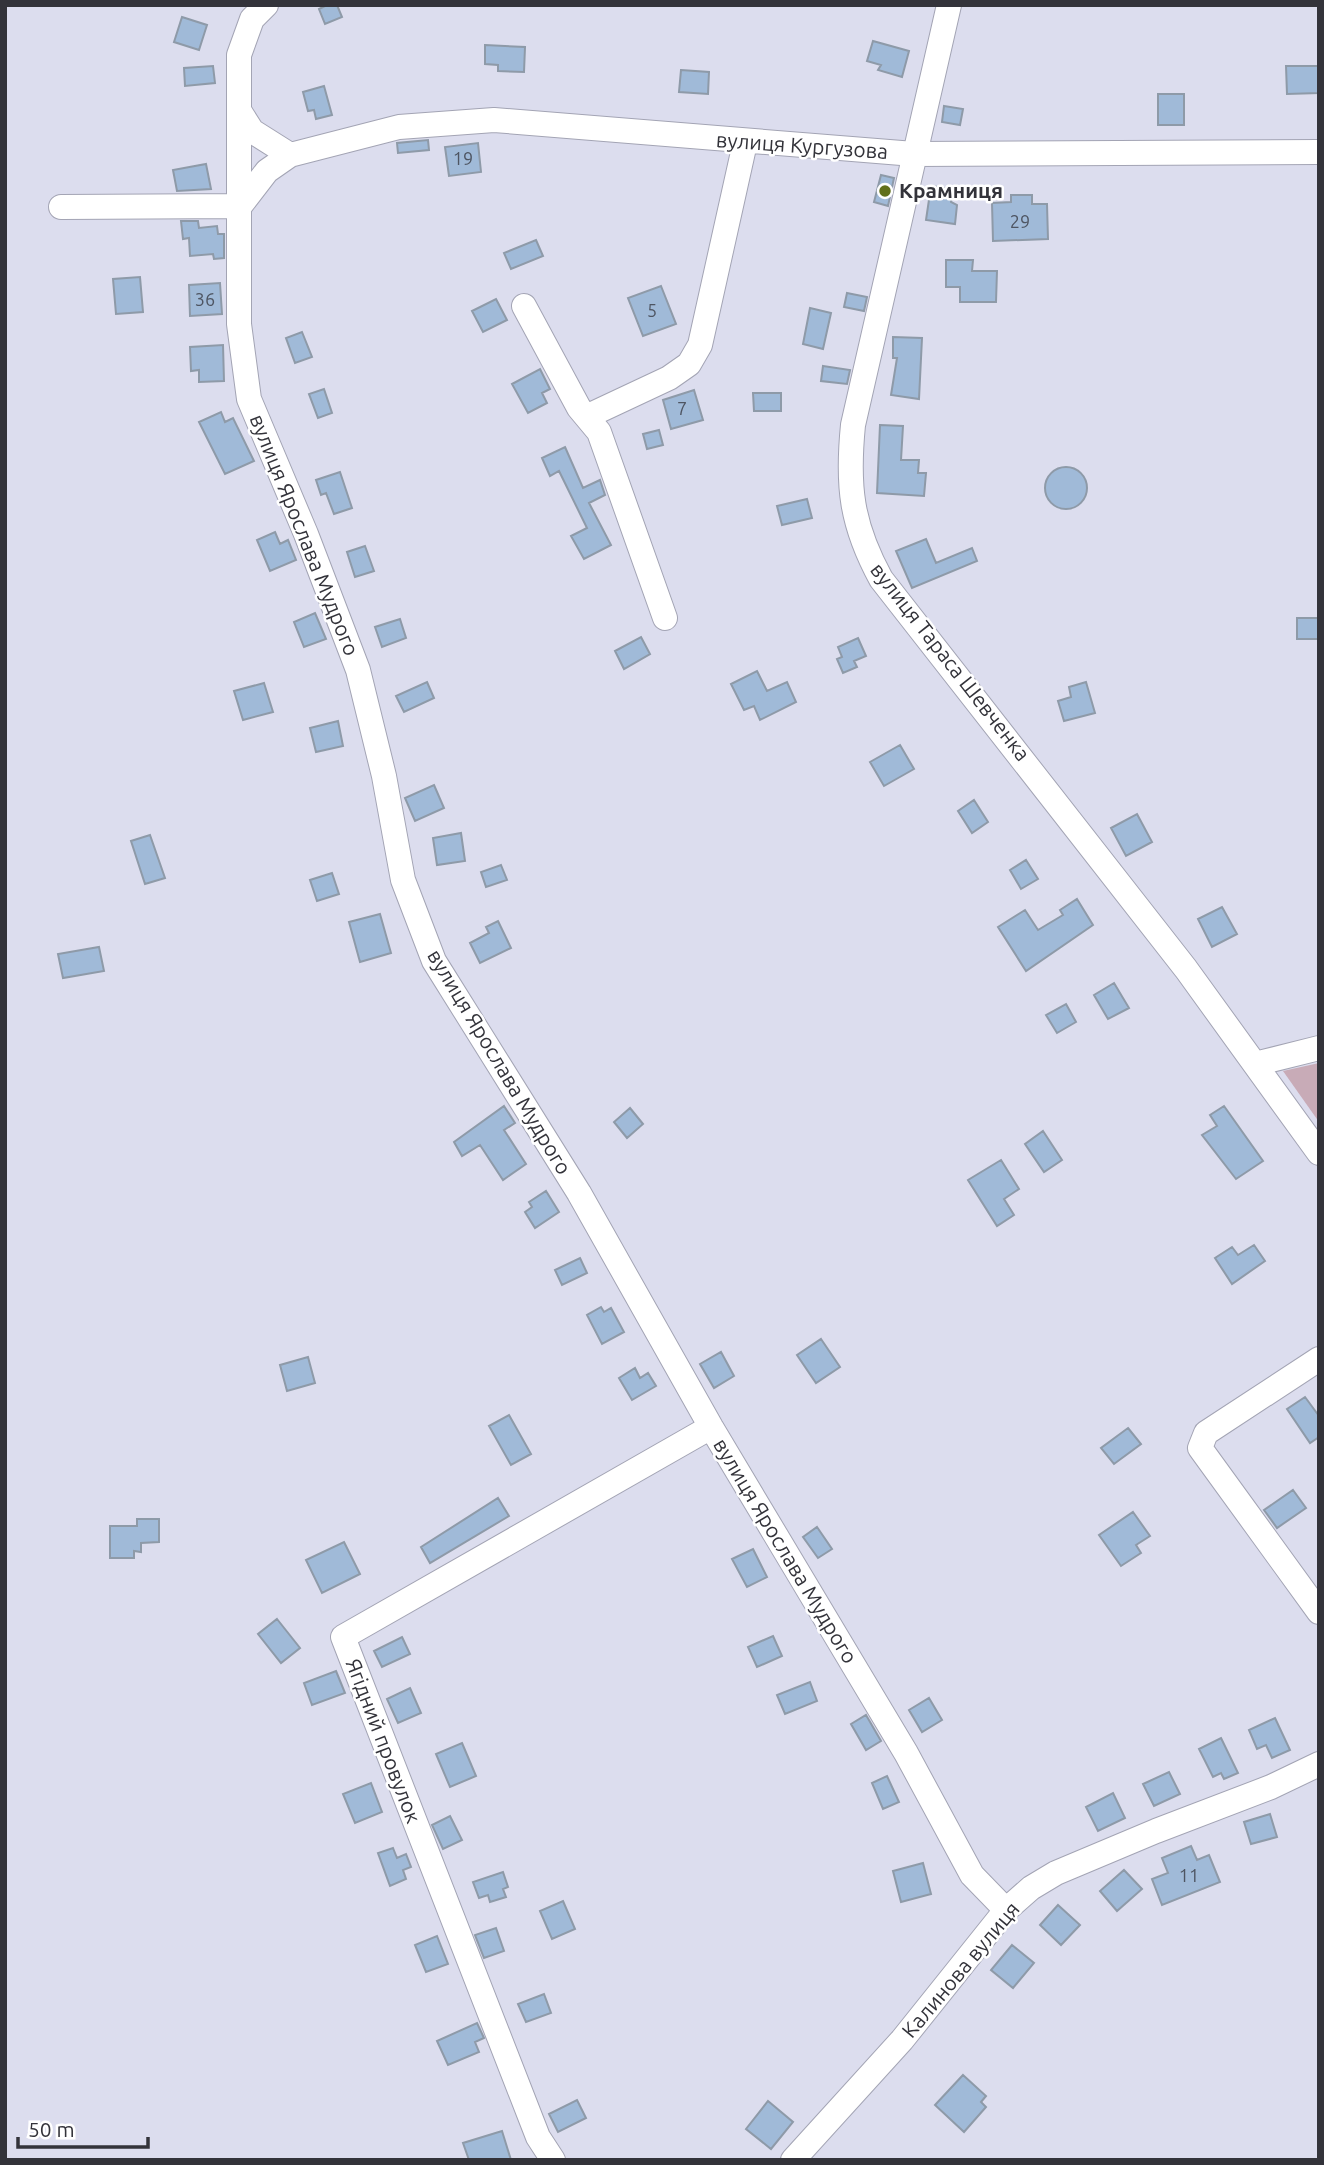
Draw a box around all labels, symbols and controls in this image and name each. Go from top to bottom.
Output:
street label: вулиця Кургузова [715,127,889,163]
house number: 19 [453,148,473,168]
place label: Крамниця [899,178,1003,202]
marker: Крамниця [877,183,893,199]
house number: 29 [1010,211,1030,231]
house number: 36 [195,289,215,309]
house number: 5 [647,300,657,320]
house number: 7 [677,398,687,418]
street label: вулиця Ярослава Мудрого [245,410,364,659]
street label: вулиця Тараса Шевченка [866,558,1036,765]
street label: вулиця Ярослава Мудрого [423,945,577,1178]
street label: вулиця Ярослава Мудрого [709,1434,863,1667]
street label: Ягідний провулок [342,1655,426,1826]
house number: 11 [1179,1865,1199,1885]
street label: Калинова вулиця [897,1897,1024,2042]
scale bar [18,2106,147,2150]
text: 50 m [28,2117,75,2141]

